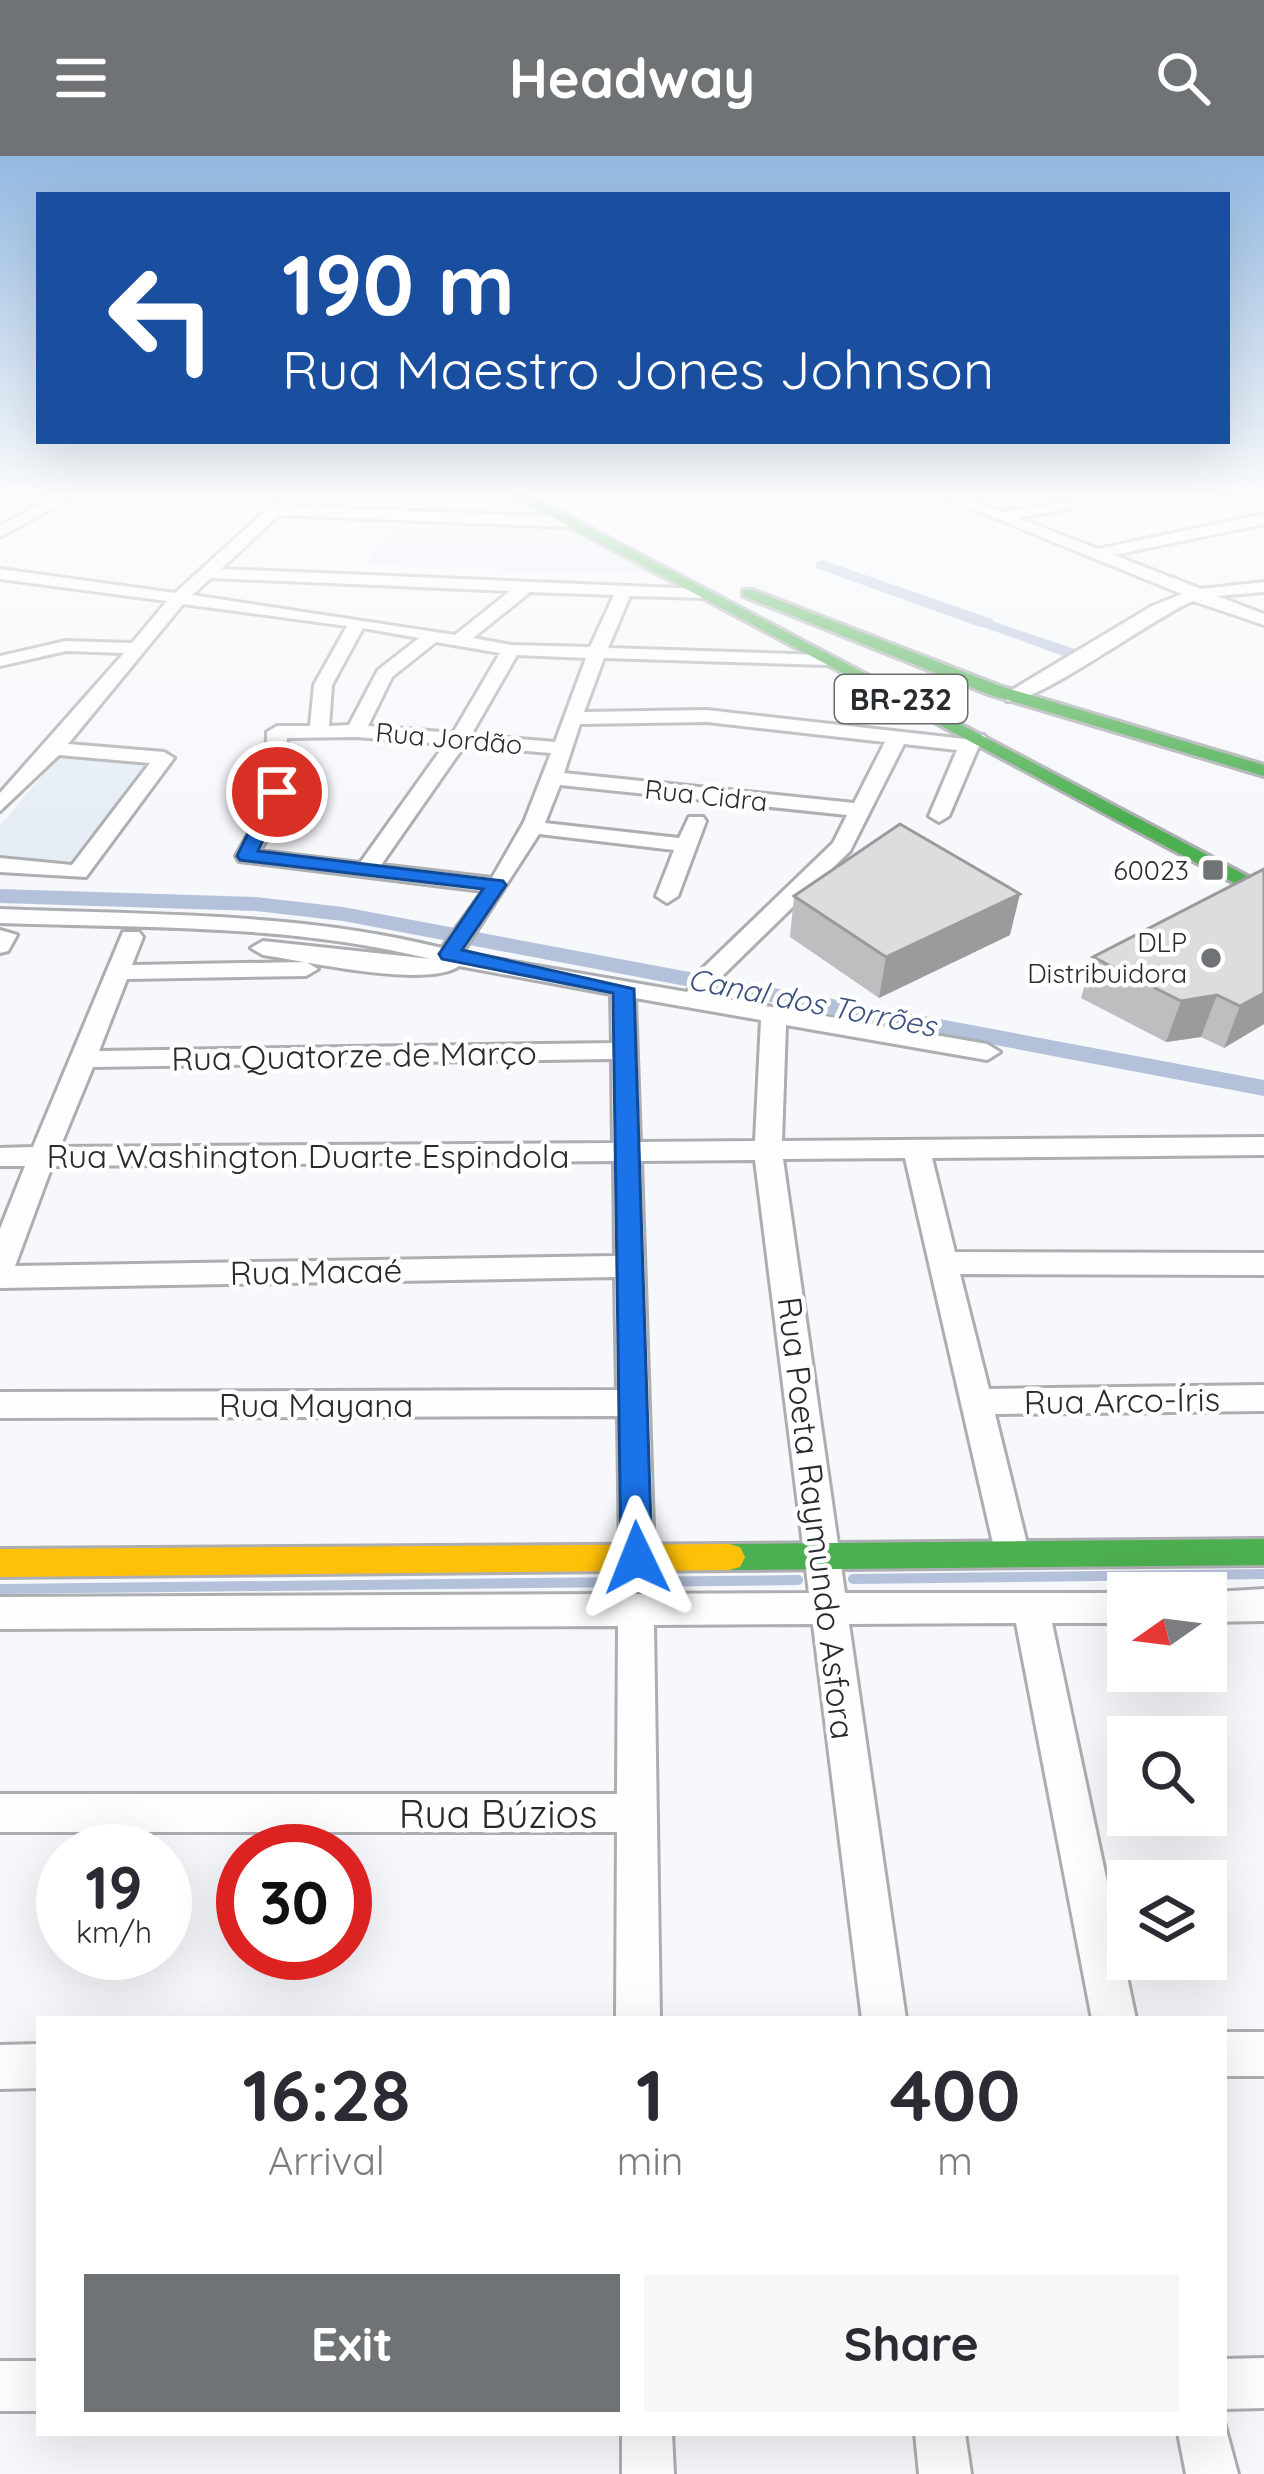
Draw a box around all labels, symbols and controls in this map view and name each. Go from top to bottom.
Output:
text: Headway [509,44,755,112]
icon: menu [48,45,114,111]
icon: search [1150,45,1216,111]
text: 190 m [282,231,515,336]
icon: left [84,240,240,396]
text: Rua Maestro Jones Johnson [282,335,994,403]
road number: BR-232 [835,675,967,723]
street label: Rua Jordão [374,715,524,761]
pin [226,741,328,843]
icon: arrive [244,759,310,825]
street label: Rua Cidra [643,772,769,818]
place label: 60023 [1113,853,1189,887]
marker: 60023 [1200,857,1226,883]
place label: DLP Distribuidora [1027,925,1187,990]
marker: DLP Distribuidora [1198,945,1224,971]
water label: Canal dos Torrões [685,959,941,1045]
street label: Rua Quatorze de Março [171,1031,537,1079]
street label: Rua Washington Duarte Espindola [47,1135,569,1176]
street label: Rua Macaé [229,1249,403,1293]
street label: Rua Poeta Raymundo Asfora [770,1295,864,1741]
street label: Rua Arco-Íris [1024,1378,1220,1422]
street label: Rua Mayana [219,1384,413,1425]
position arrow [574,1495,700,1621]
north arrow [1107,1572,1227,1692]
map controls [1107,1572,1227,1980]
button: search [1107,1716,1227,1836]
street label: Rua Búzios [399,1789,597,1838]
speed limit sign: 30 [216,1824,372,1980]
text: 19 [85,1849,143,1924]
button: layers [1107,1860,1227,1980]
text: km/h [76,1913,152,1951]
text: 16:28 [242,2049,410,2139]
text: 1 [636,2049,664,2139]
text: 400 [890,2049,1021,2139]
text: Arrival [268,2136,385,2185]
text: min [617,2136,683,2185]
text: m [937,2136,973,2185]
button: Exit [84,2274,620,2412]
button: Share [644,2274,1179,2412]

